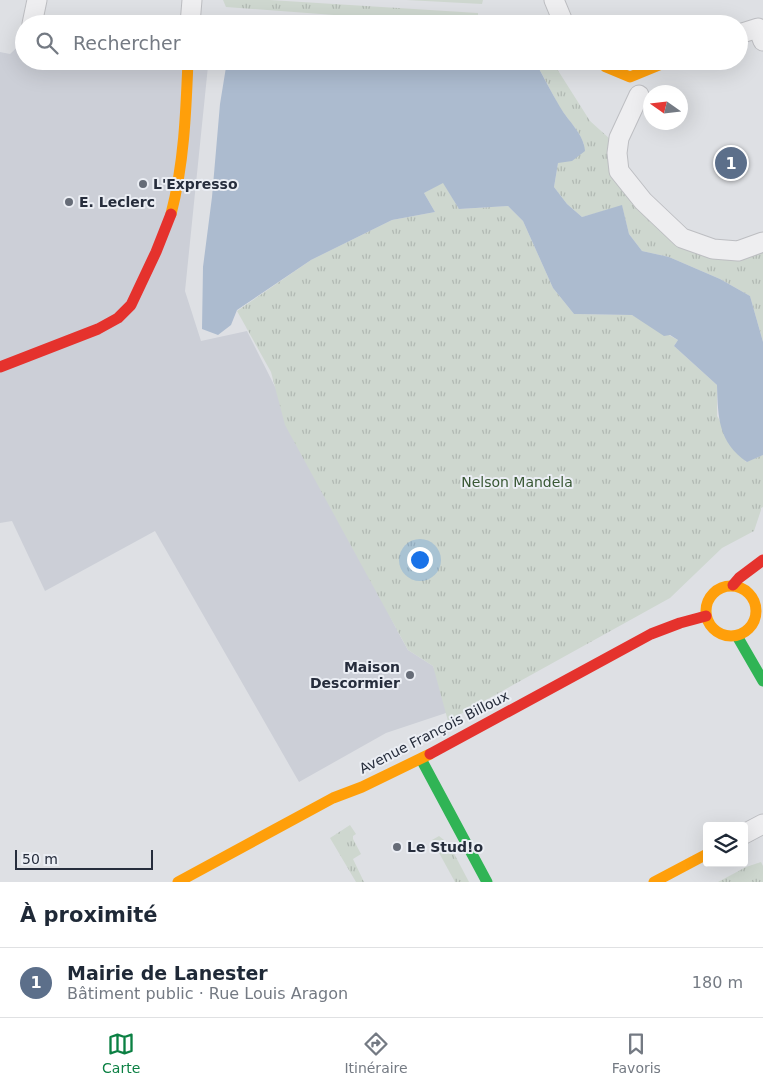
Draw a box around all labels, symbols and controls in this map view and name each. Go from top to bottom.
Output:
search box [15,15,748,70]
icon: search [33,29,61,57]
text: Rechercher [73,32,181,54]
north arrow [643,85,688,130]
pin: 1 [715,144,747,182]
place label: L'Expresso [153,176,238,192]
marker: L'Expresso [137,178,149,190]
place label: E. Leclerc [79,194,155,210]
marker: E. Leclerc [63,196,75,208]
park label: Nelson Mandela [461,474,573,490]
your location [407,547,433,573]
place label: Maison Descormier [310,659,400,691]
marker: Maison Descormier [404,669,416,681]
street label: Avenue François Billoux [357,687,511,777]
map controls [703,822,748,867]
button: layers [703,822,748,867]
place label: Le Stud!o [407,839,483,855]
marker: Le Stud!o [391,841,403,853]
scale bar [15,847,152,870]
text: 50 m [22,851,58,867]
text: À proximité [20,903,157,927]
text: Mairie de Lanester [67,962,268,984]
text: 1 [30,973,42,992]
text: 180 m [692,973,743,992]
text: Bâtiment public · Rue Louis Aragon [67,984,348,1003]
tab: Carte [102,1030,140,1076]
tab: Itinéraire [344,1030,408,1076]
tab: Favoris [612,1030,661,1076]

